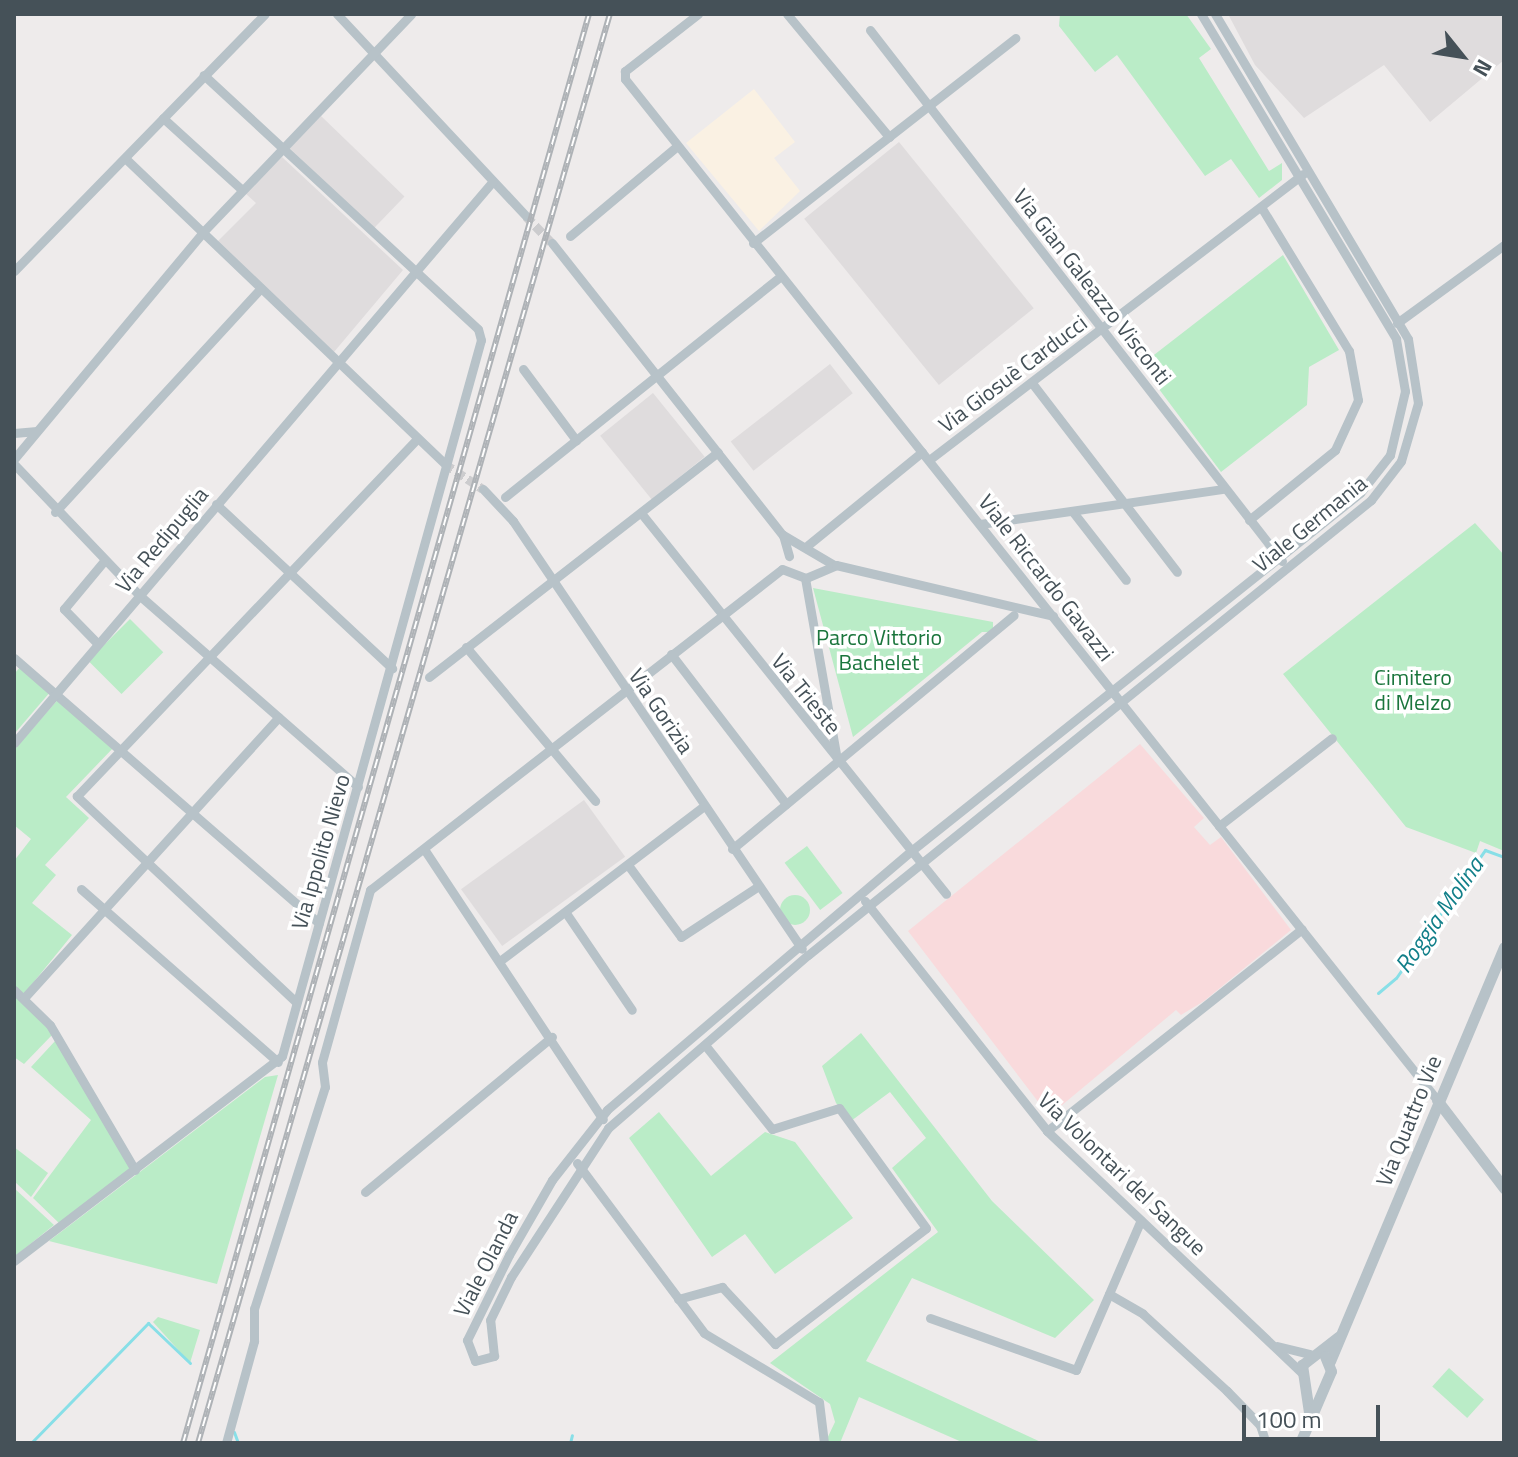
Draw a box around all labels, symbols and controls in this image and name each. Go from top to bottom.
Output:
north arrow [1422,16,1502,96]
text: N [1464,53,1501,83]
street label: Via Gian Galeazzo Visconti [1007,184,1177,390]
street label: Via Giosuè Carducci [934,310,1092,438]
street label: Viale Germania [1248,470,1372,578]
street label: Via Redipuglia [110,482,214,598]
street label: Viale Riccardo Gavazzi [973,489,1119,667]
park label: Parco Vittorio Bachelet [816,624,942,676]
street label: Via Trieste [766,648,846,740]
street label: Via Gorizia [623,663,699,759]
park label: Cimitero di Melzo [1374,664,1452,716]
street label: Via Ippolito Nievo [286,771,356,933]
water label: Roggia Molina [1389,852,1489,978]
street label: Via Quattro Vie [1371,1052,1447,1190]
street label: Via Volontari del Sangue [1033,1087,1211,1261]
street label: Viale Olanda [448,1207,524,1321]
scale bar [1246,1389,1384,1439]
text: 100 m [1256,1401,1322,1437]

